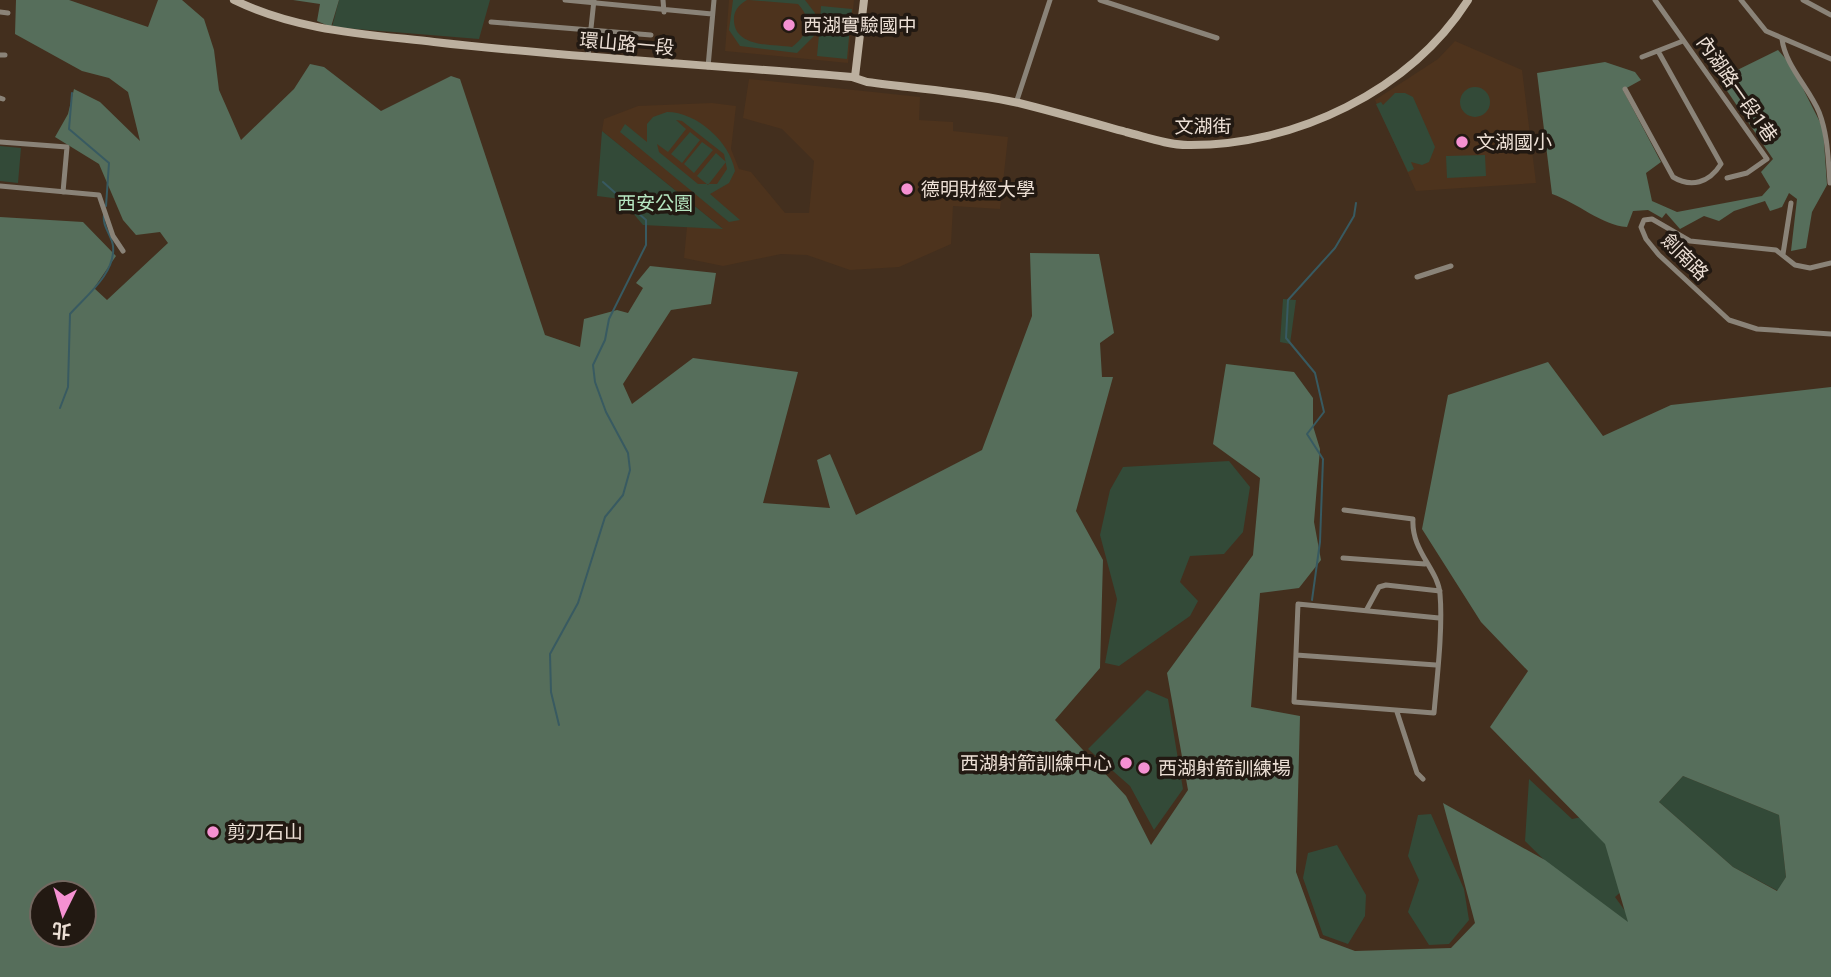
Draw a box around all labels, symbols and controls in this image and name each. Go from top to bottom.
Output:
place label: 西湖實驗國中 [803,14,917,37]
marker: 西湖實驗國中 [781,17,797,33]
street label: 環山路一段 [579,28,675,60]
street label: 內湖路一段1巷 [1692,31,1782,147]
street label: 文湖街 [1174,115,1232,138]
place label: 文湖國小 [1476,131,1552,154]
marker: 文湖國小 [1454,134,1470,150]
place label: 德明財經大學 [921,178,1035,201]
marker: 德明財經大學 [899,181,915,197]
park label: 西安公園 [617,192,693,215]
street label: 劍南路 [1657,229,1713,285]
place label: 西湖射箭訓練中心 [960,752,1112,775]
marker: 西湖射箭訓練中心 [1118,755,1134,771]
place label: 西湖射箭訓練場 [1158,757,1291,780]
marker: 西湖射箭訓練場 [1136,760,1152,776]
place label: 剪刀石山 [227,821,303,844]
marker: 剪刀石山 [205,824,221,840]
north arrow [28,879,98,949]
text: 北 [51,918,72,943]

